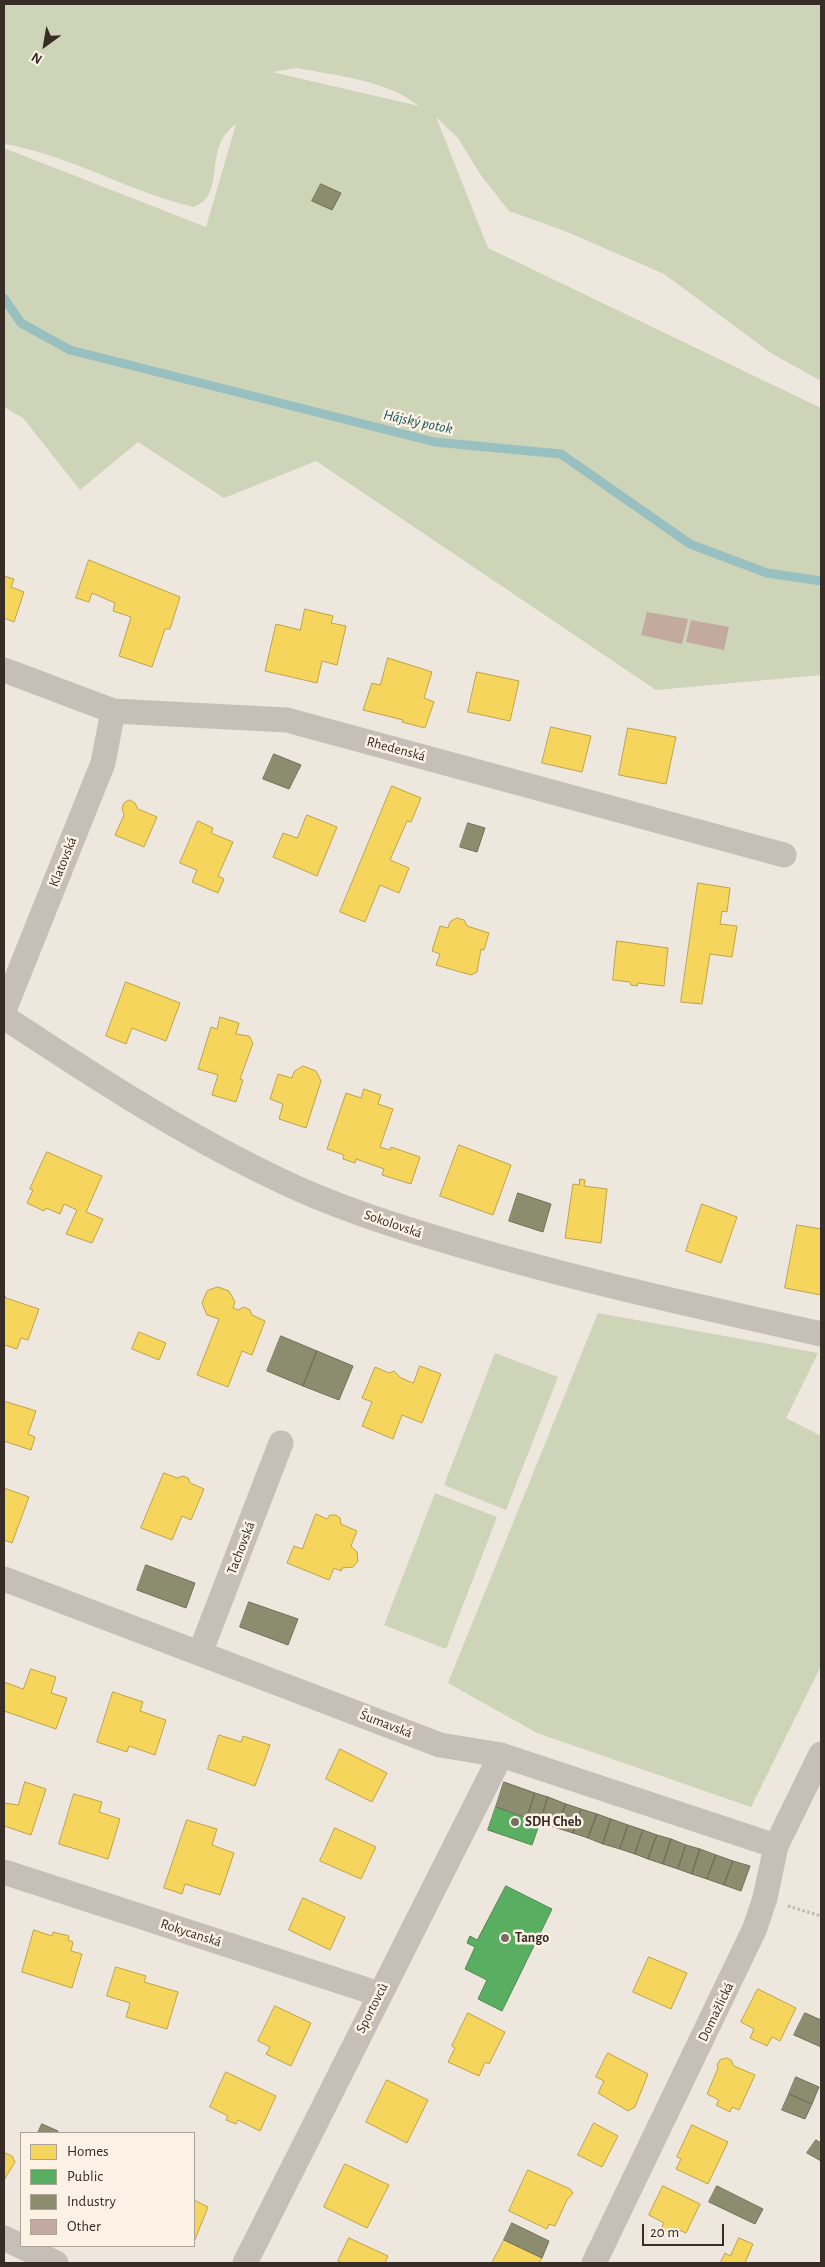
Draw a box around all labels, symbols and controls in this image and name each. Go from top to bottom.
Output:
north arrow [20,20,70,70]
text: N [29,49,45,66]
water label: Hájský potok [382,406,454,438]
street label: Rhedenská [365,733,427,765]
street label: Klatovská [45,835,81,889]
street label: Sokolovská [362,1206,424,1242]
street label: Tachovská [223,1519,259,1577]
street label: Šumavská [357,1706,415,1742]
place label: SDH Cheb [525,1814,582,1830]
marker: SDH Cheb [509,1816,521,1828]
street label: Rokycanská [159,1915,223,1951]
place label: Tango [515,1930,549,1946]
marker: Tango [499,1932,511,1944]
street label: Sportovců [352,1980,392,2036]
street label: Domažlická [694,1980,738,2044]
legend [20,2132,195,2247]
text: Homes [67,2144,109,2159]
text: Public [67,2169,103,2184]
text: Industry [67,2194,116,2209]
scale bar [645,2214,728,2246]
text: Other [67,2219,101,2234]
text: 20 m [650,2225,679,2240]

